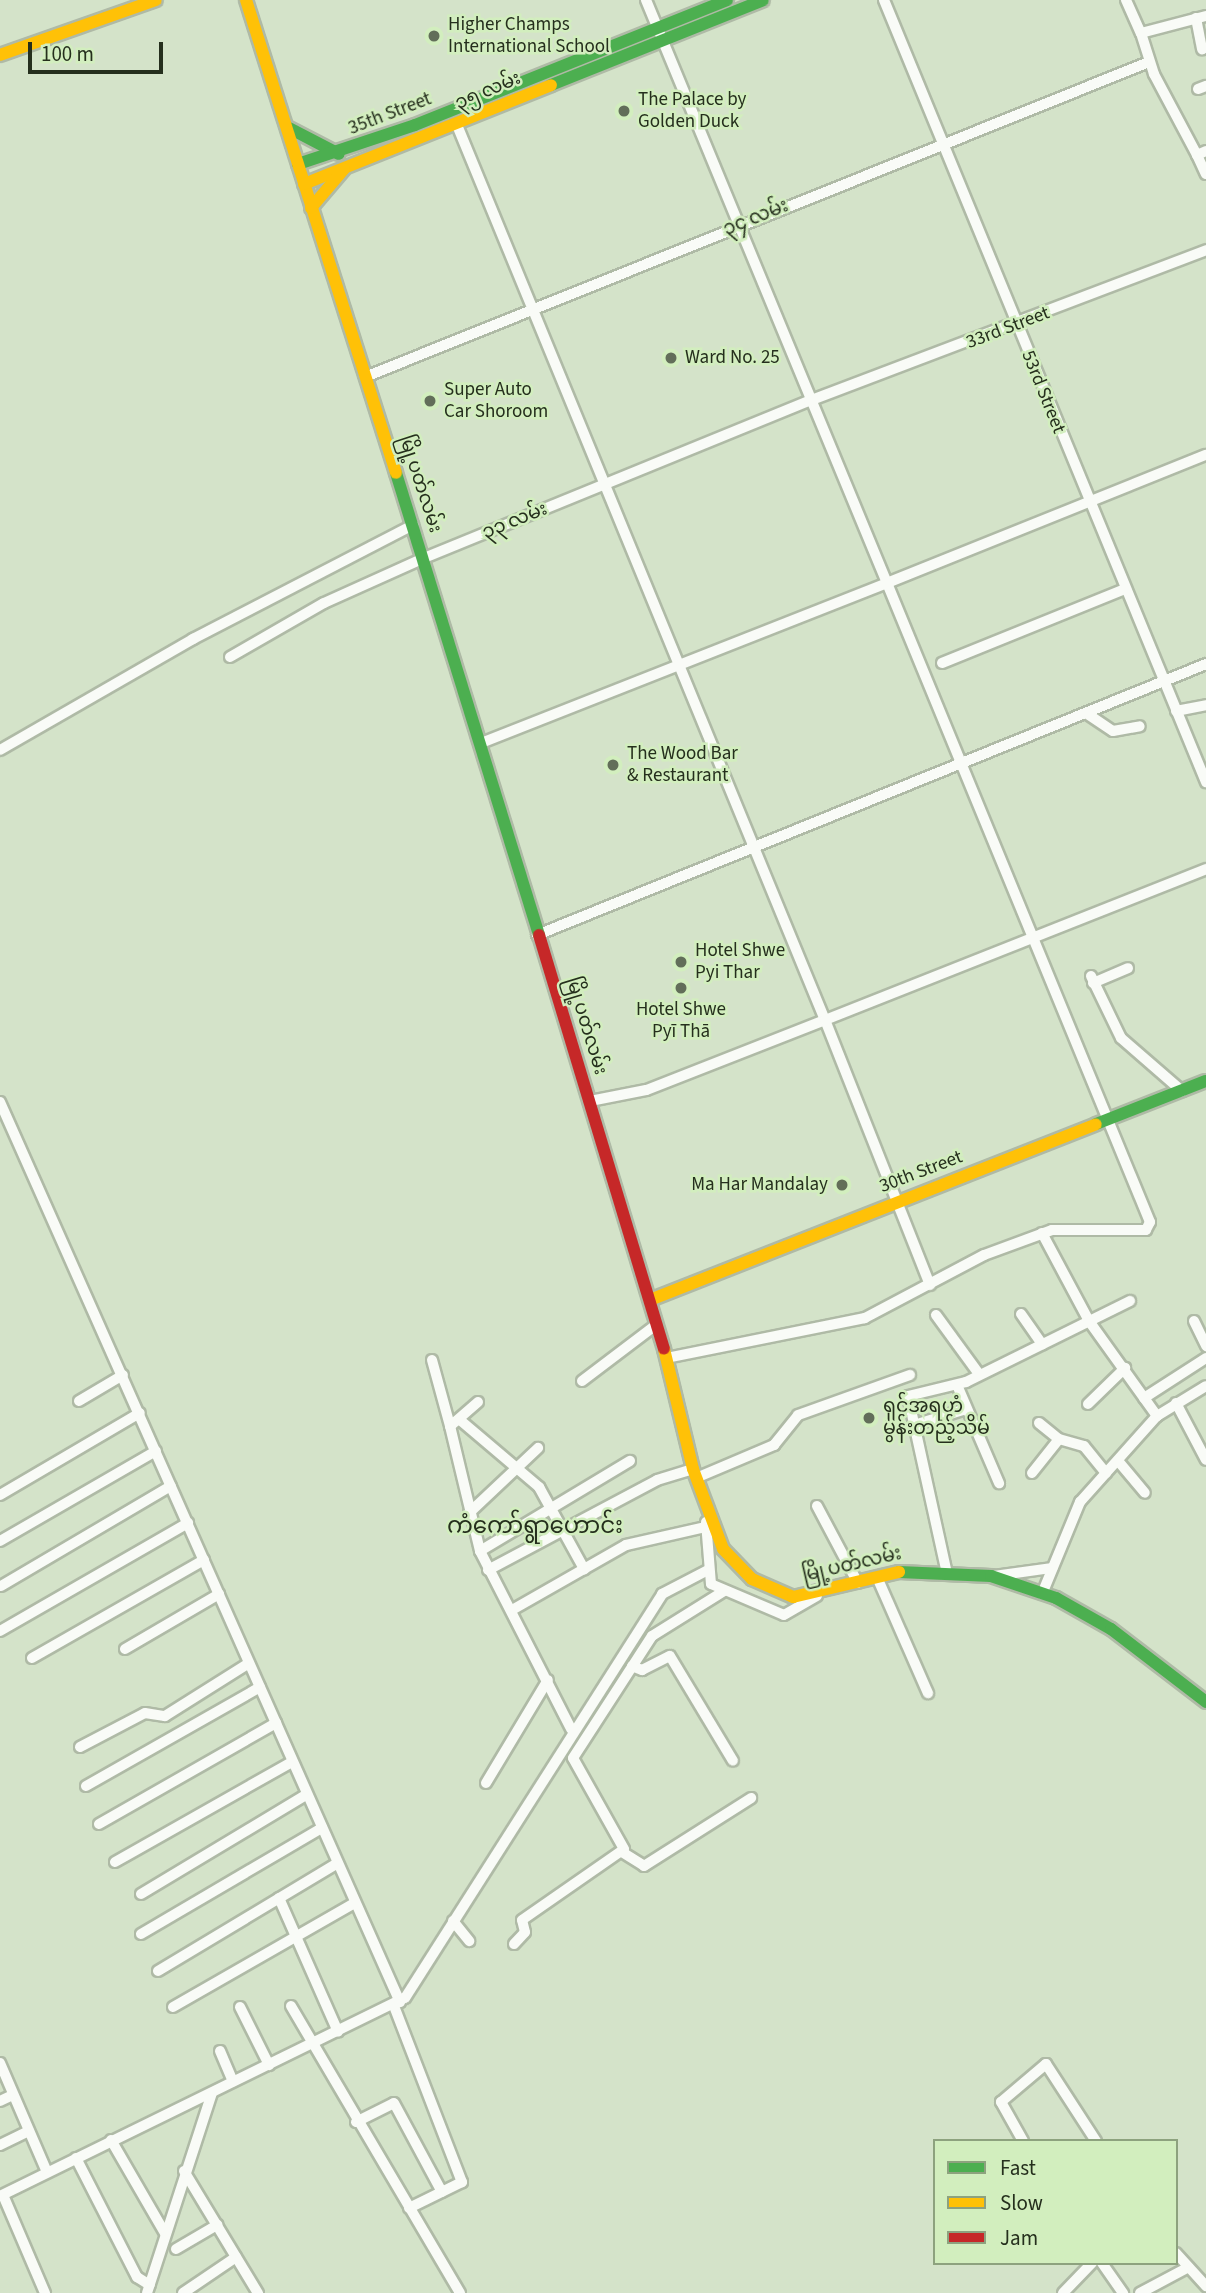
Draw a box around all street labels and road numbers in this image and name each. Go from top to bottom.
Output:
street label: ၃၅ လမ်း [452,67,524,115]
street label: 35th Street [345,88,435,140]
street label: ၃၄ လမ်း [720,195,792,241]
street label: 33rd Street [963,302,1053,354]
street label: 53rd Street [1016,347,1070,437]
street label: မြို့ပတ်လမ်း [394,432,446,536]
street label: ၃၃ လမ်း [479,498,551,544]
street label: မြို့ပတ်လမ်း [560,974,612,1078]
street label: 30th Street [876,1146,966,1198]
street label: မြို့ပတ်လမ်း [800,1543,904,1587]

